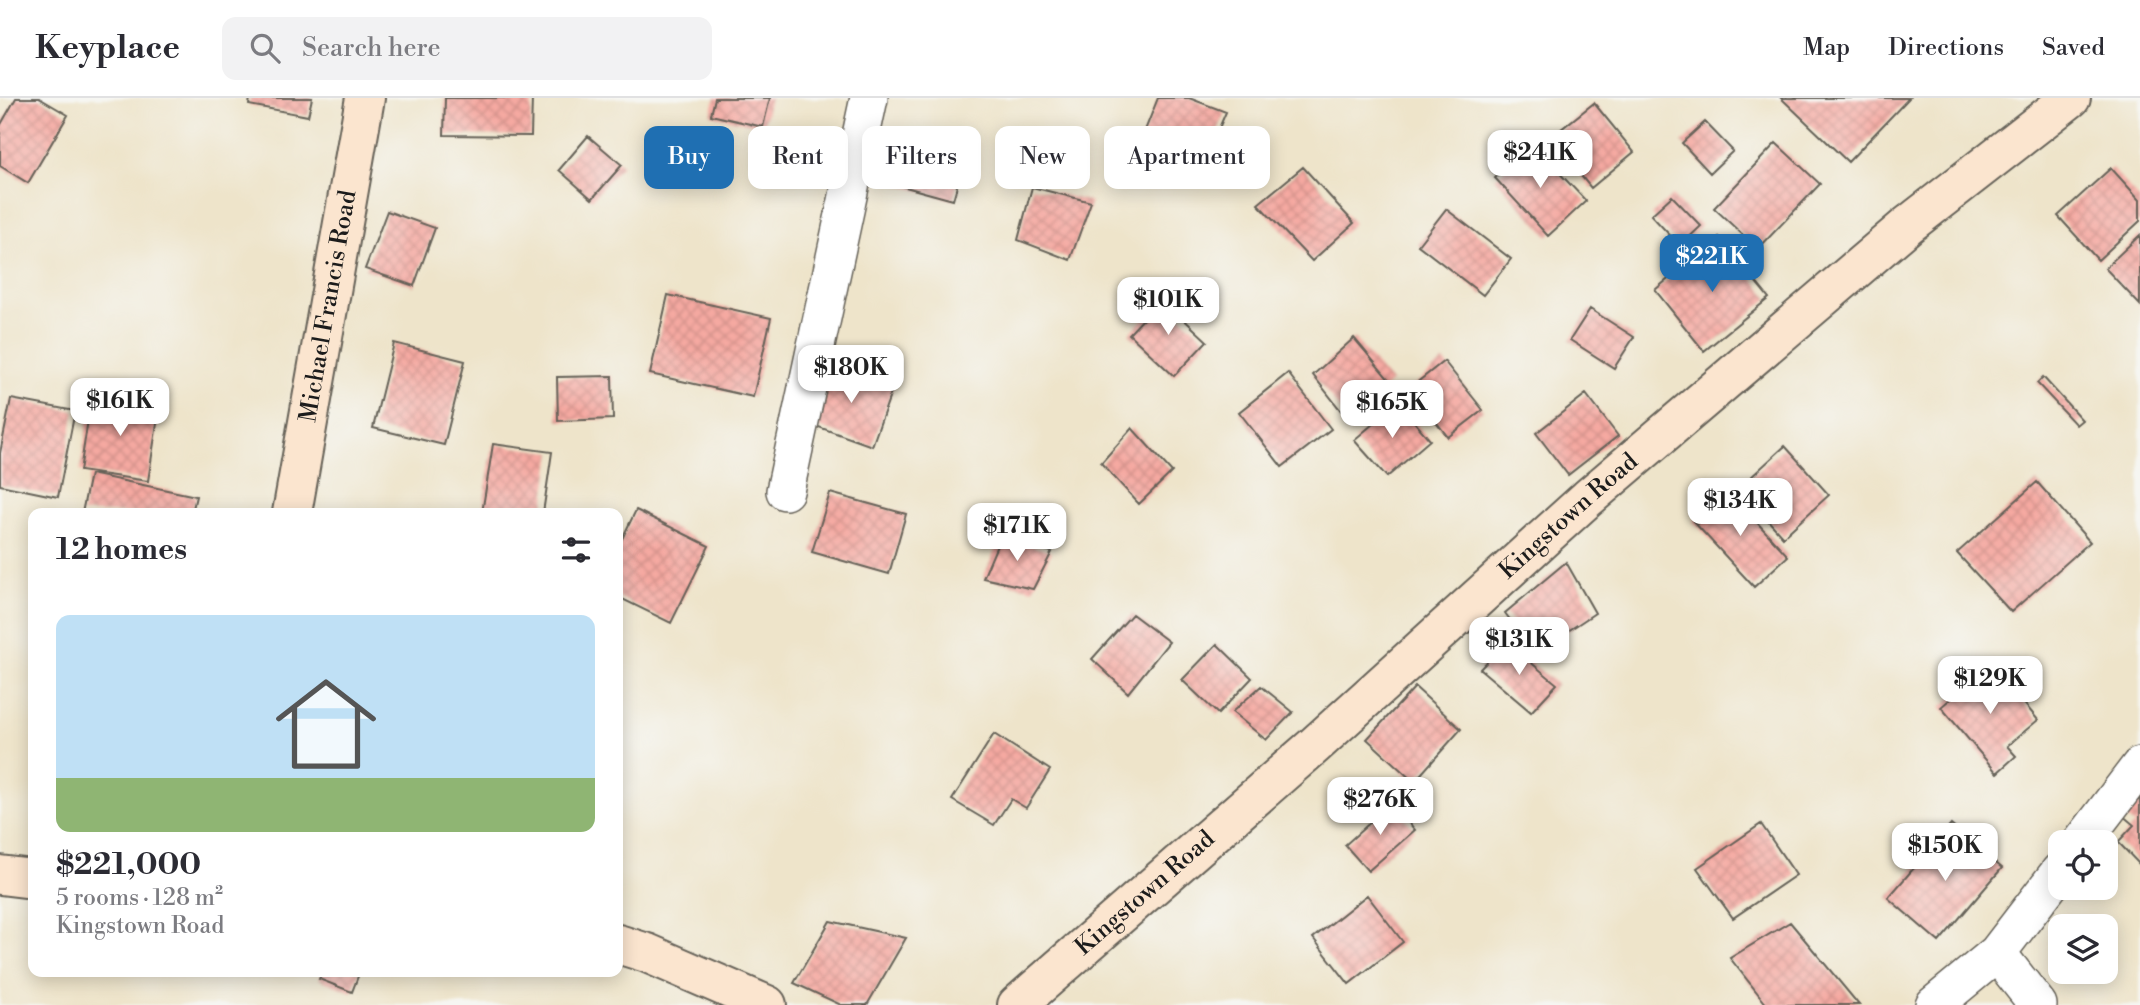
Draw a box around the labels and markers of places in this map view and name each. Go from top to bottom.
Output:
pin: $241K [1491,130,1589,190]
pin: $221K [1663,234,1761,294]
pin: $101K [1119,278,1217,337]
pin: $180K [802,345,900,405]
pin: $161K [71,378,169,438]
pin: $165K [1343,380,1441,440]
pin: $134K [1691,478,1789,538]
pin: $171K [968,504,1066,563]
pin: $131K [1470,618,1568,677]
pin: $129K [1941,656,2039,716]
pin: $276K [1331,778,1429,837]
pin: $150K [1896,824,1994,883]

